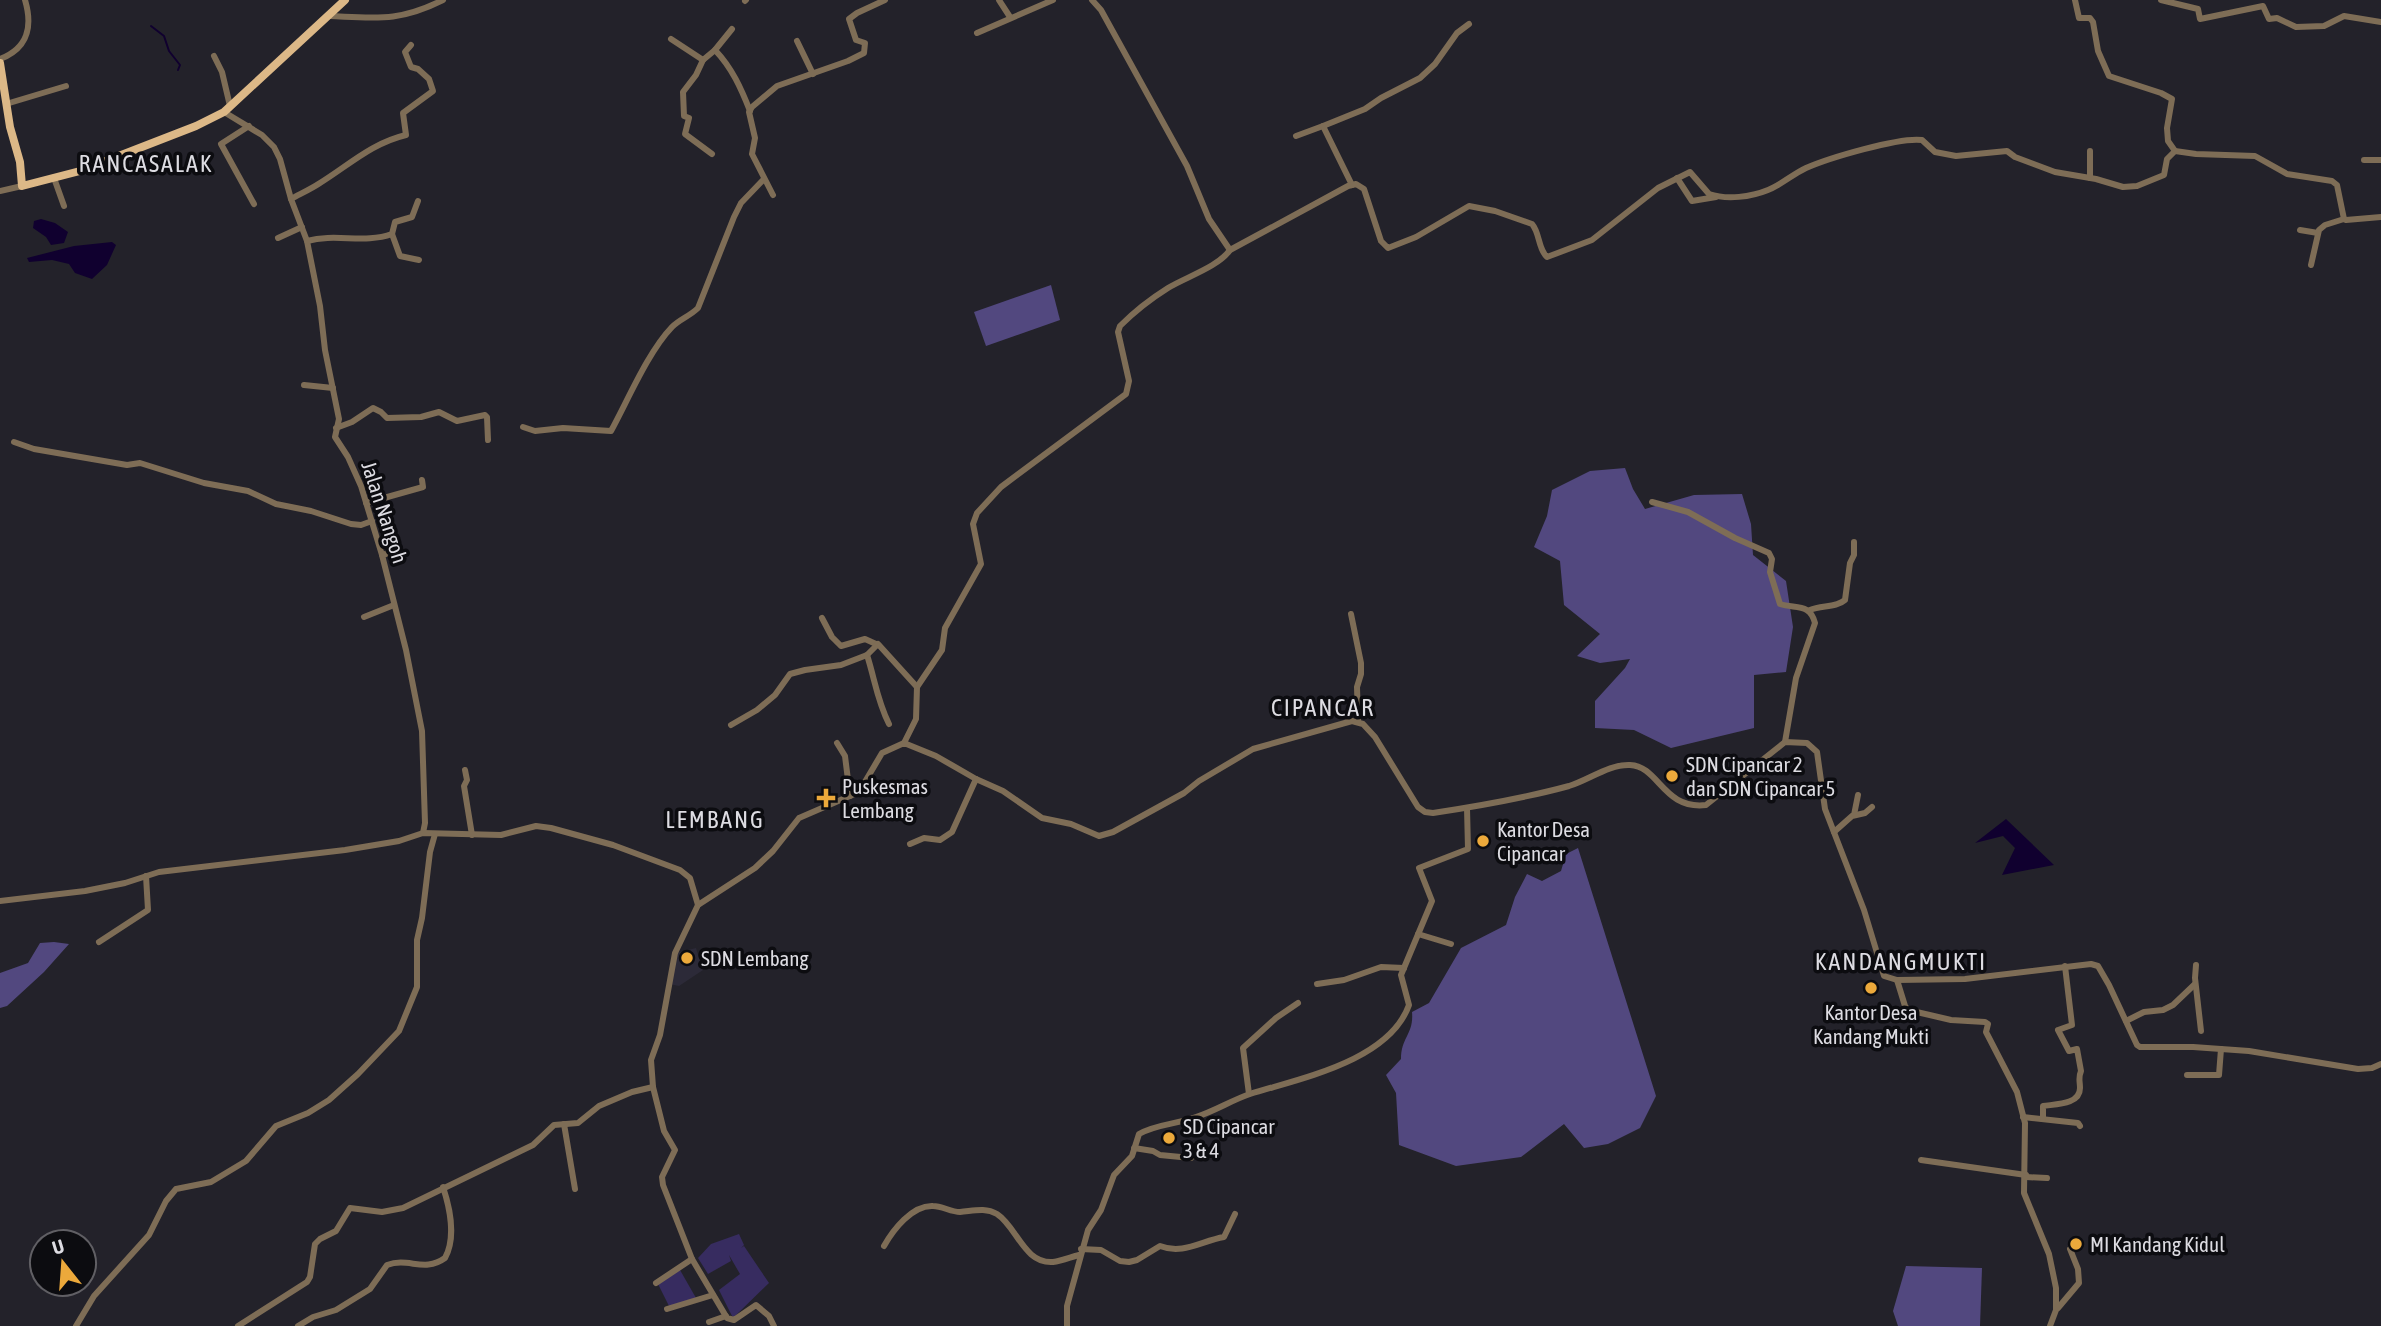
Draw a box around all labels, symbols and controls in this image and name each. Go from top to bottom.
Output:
district label: RANCASALAK [78,150,214,177]
street label: Jalan Nangoh [357,458,413,566]
district label: CIPANCAR [1271,694,1375,721]
place label: SDN Cipancar 2 dan SDN Cipancar 5 [1686,752,1835,800]
marker: SDN Cipancar 2 dan SDN Cipancar 5 [1664,768,1680,784]
place label: Puskesmas Lembang [842,774,928,822]
marker: Puskesmas Lembang [816,788,836,808]
district label: LEMBANG [665,806,765,833]
place label: Kantor Desa Cipancar [1497,817,1590,865]
marker: Kantor Desa Cipancar [1475,833,1491,849]
place label: SDN Lembang [701,946,809,970]
district label: KANDANGMUKTI [1815,948,1987,975]
marker: SDN Lembang [679,950,695,966]
marker: Kantor Desa Kandang Mukti [1863,980,1879,996]
place label: Kantor Desa Kandang Mukti [1813,1000,1929,1048]
place label: SD Cipancar 3 & 4 [1183,1114,1275,1162]
marker: SD Cipancar 3 & 4 [1161,1130,1177,1146]
north arrow [28,1228,98,1298]
place label: MI Kandang Kidul [2090,1232,2225,1256]
text: U [49,1235,67,1259]
marker: MI Kandang Kidul [2068,1236,2084,1252]

